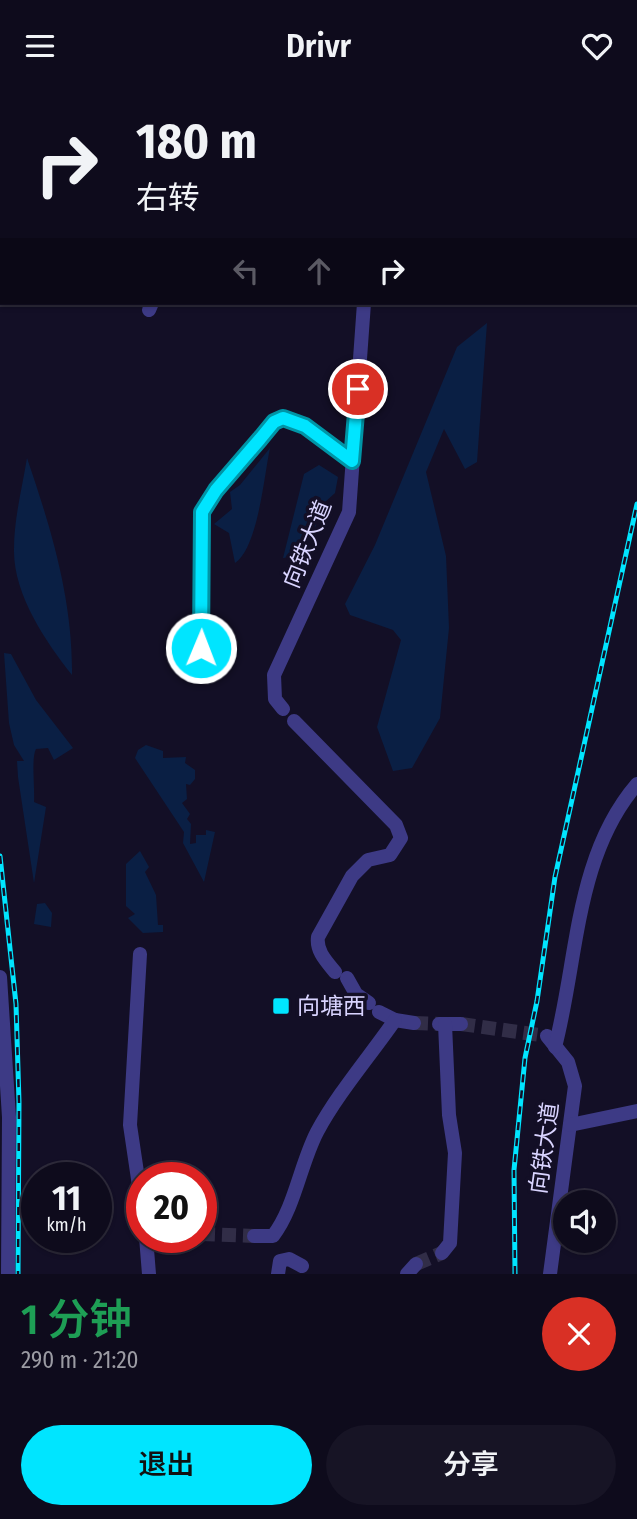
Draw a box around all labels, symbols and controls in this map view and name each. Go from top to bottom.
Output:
icon: menu [21,27,59,65]
text: Drivr [286,27,351,65]
icon: heart [578,27,616,65]
text: 180 m [136,112,257,171]
icon: right [21,119,112,210]
text: 右转 [136,179,200,217]
icon: left [227,252,265,290]
icon: ahead [300,252,338,290]
icon: right [373,252,411,290]
pin [328,359,388,419]
icon: arrive [339,370,377,408]
street label: 向铁大道 [277,496,337,592]
position arrow [164,611,238,685]
place label: 向塘西 [297,992,366,1020]
marker: 向塘西 [271,996,291,1016]
street label: 向铁大道 [524,1100,564,1196]
speed limit sign: 20 [126,1162,217,1253]
text: 11 [52,1177,81,1219]
map controls [553,1190,616,1253]
button: sound [553,1190,616,1253]
text: km/h [46,1214,87,1236]
text: 1 分钟 [21,1295,132,1345]
button: close [542,1297,616,1371]
text: 290 m · 21:20 [21,1346,139,1374]
button: 退出 [21,1425,312,1505]
button: 分享 [326,1425,616,1505]

